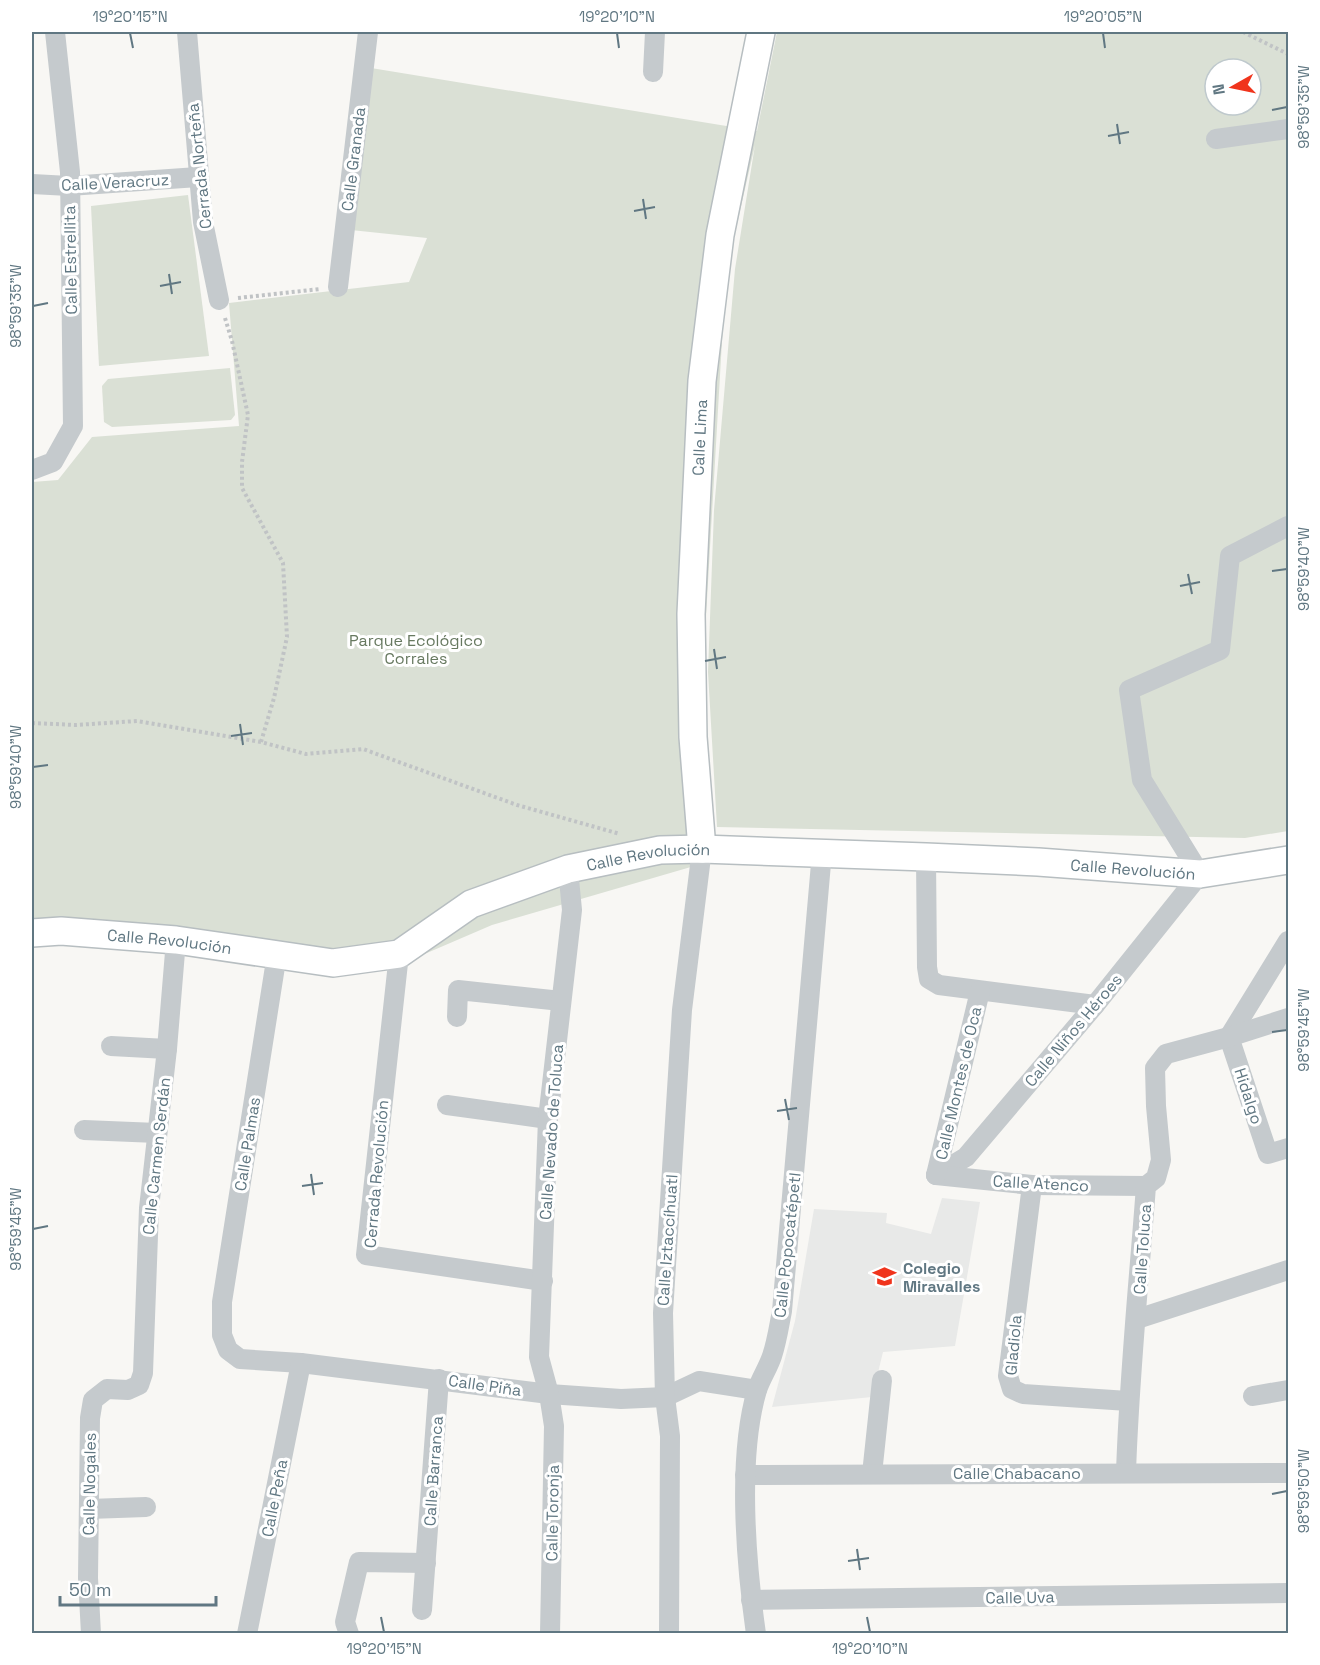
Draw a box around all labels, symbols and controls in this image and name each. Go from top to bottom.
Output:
text: 19°20'15"N [92,7,168,26]
text: 19°20'10"N [579,7,655,26]
text: 19°20'05"N [1064,7,1142,26]
north arrow [1203,57,1263,117]
text: 98°59'35"W [1294,65,1313,149]
text: N [1207,82,1230,96]
street label: Cerrada Norteña [182,102,217,230]
street label: Calle Granada [337,106,370,212]
street label: Calle Veracruz [61,169,169,196]
street label: Calle Estrellita [59,205,82,315]
text: 98°59'35"W [6,264,25,348]
street label: Calle Lima [688,399,712,476]
text: 98°59'40"W [1294,527,1313,611]
park label: Parque Ecológico Corrales [349,630,483,669]
text: 98°59'40"W [6,725,25,809]
street label: Calle Revolución [584,839,711,876]
street label: Calle Revolución [1070,854,1196,885]
street label: Calle Revolución [106,925,233,959]
street label: Calle Niños Héroes [1020,969,1127,1091]
text: 98°59'45"W [1294,988,1313,1072]
street label: Calle Montes de Oca [931,1004,986,1162]
street label: Calle Nevado de Toluca [535,1044,568,1221]
street label: Hidalgo [1230,1065,1267,1127]
street label: Calle Carmen Serdán [138,1076,175,1236]
street label: Calle Palmas [230,1096,265,1193]
street label: Cerrada Revolución [360,1099,393,1249]
street label: Calle Atenco [992,1170,1090,1197]
street label: Calle Popocatépetl [769,1171,806,1319]
street label: Calle Iztaccíhuatl [652,1173,683,1307]
text: 98°59'45"W [6,1187,25,1271]
street label: Calle Toluca [1129,1203,1156,1295]
place label: Colegio Miravalles [903,1258,980,1297]
school or university icon: Colegio Miravalles [872,1264,898,1290]
street label: Gladiola [1000,1314,1027,1376]
street label: Calle Piña [447,1370,523,1401]
street label: Calle Barranca [419,1415,448,1527]
street label: Calle Nogales [78,1432,101,1536]
text: 98°59'50"W [1294,1449,1313,1533]
street label: Calle Peña [257,1457,292,1539]
street label: Calle Chabacano [953,1463,1081,1484]
street label: Calle Toronja [541,1464,564,1562]
scale bar [60,1569,216,1607]
text: 50 m [69,1578,111,1601]
street label: Calle Uva [985,1586,1055,1609]
text: 19°20'15"N [346,1639,422,1658]
text: 19°20'10"N [832,1639,908,1658]

